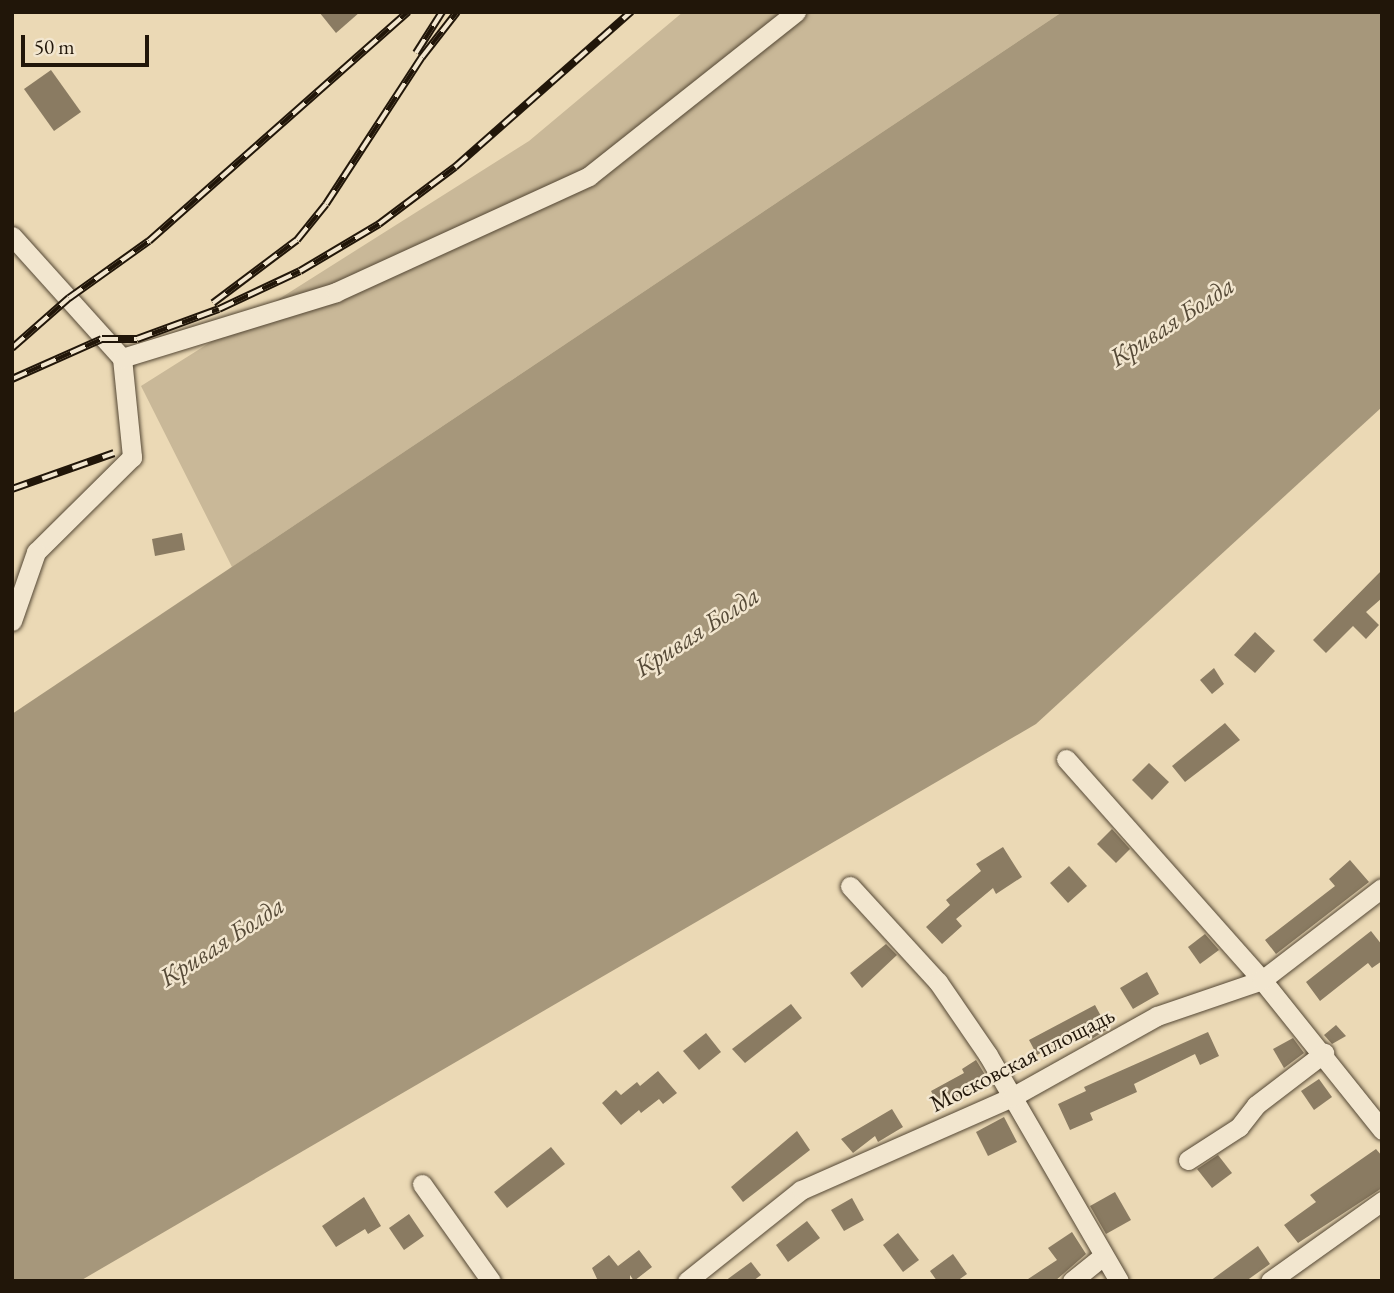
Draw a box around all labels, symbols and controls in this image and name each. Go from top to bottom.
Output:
scale bar [24,21,152,65]
text: 50 m [34,33,75,60]
water label: Кривая Болда [1104,270,1240,374]
water label: Кривая Болда [629,580,765,684]
water label: Кривая Болда [154,890,290,994]
street label: Московская площадь [925,1000,1119,1118]

